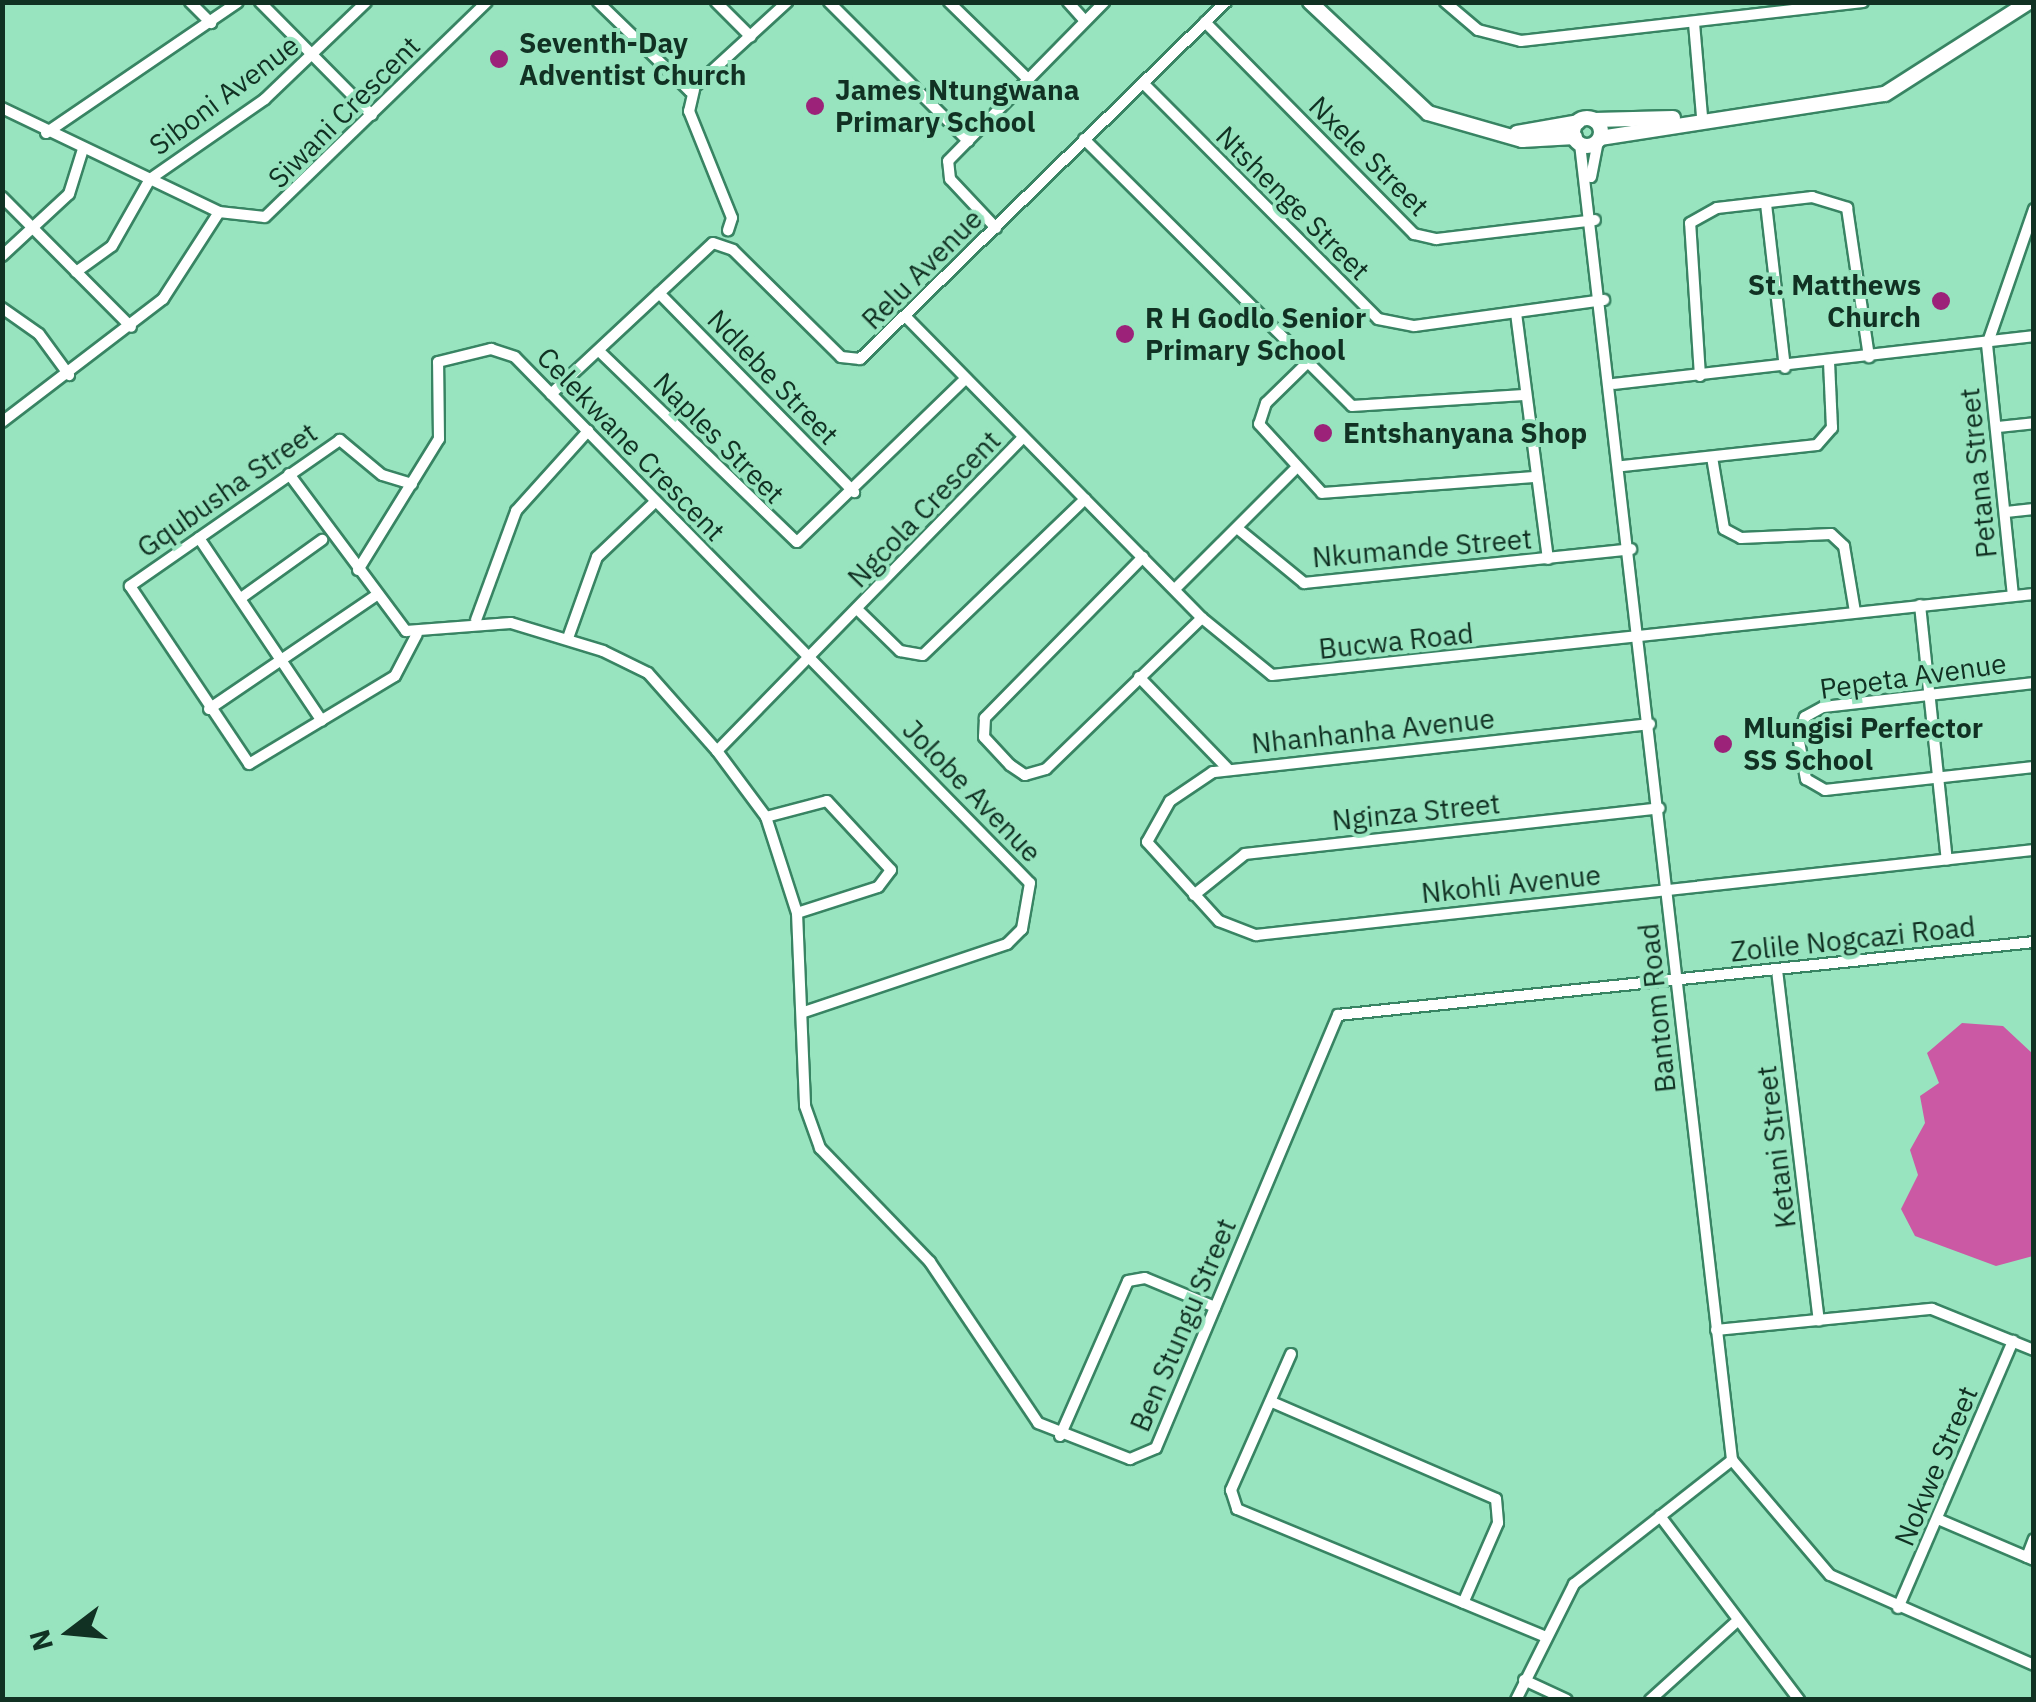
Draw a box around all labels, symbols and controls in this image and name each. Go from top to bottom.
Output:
place label: Seventh-Day Adventist Church [519,26,746,92]
street label: Siboni Avenue [143,28,305,162]
street label: Siwani Crescent [261,29,427,195]
marker: Seventh-Day Adventist Church [488,48,510,70]
place label: James Ntungwana Primary School [835,73,1080,139]
street label: Nxele Street [1302,89,1436,223]
marker: James Ntungwana Primary School [804,95,826,117]
street label: Ntshenge Street [1209,119,1377,287]
street label: Relu Avenue [855,202,989,336]
place label: St. Matthews Church [1748,268,1921,334]
marker: St. Matthews Church [1930,290,1952,312]
place label: R H Godlo Senior Primary School [1145,301,1366,367]
street label: Ndlebe Street [700,303,846,451]
marker: R H Godlo Senior Primary School [1114,323,1136,345]
street label: Celekwane Crescent [530,340,732,548]
street label: Naples Street [647,366,791,510]
street label: Petana Street [1952,386,2004,560]
street label: Gqubusha Street [131,416,323,564]
place label: Entshanyana Shop [1343,416,1587,450]
marker: Entshanyana Shop [1312,422,1334,444]
street label: Ngcola Crescent [841,424,1007,594]
street label: Nkumande Street [1311,522,1533,574]
street label: Bucwa Road [1317,616,1475,666]
street label: Pepeta Avenue [1817,646,2009,706]
street label: Nhanhanha Avenue [1250,702,1496,760]
place label: Mlungisi Perfector SS School [1743,711,1983,777]
street label: Jolobe Avenue [896,713,1048,869]
marker: Mlungisi Perfector SS School [1712,733,1734,755]
street label: Nginza Street [1330,786,1502,838]
street label: Nkohli Avenue [1420,858,1602,910]
street label: Zolile Nogcazi Road [1729,909,1977,969]
street label: Bantom Road [1631,922,1683,1094]
street label: Ketani Street [1749,1064,1803,1230]
street label: Ben Stungu Street [1123,1213,1243,1437]
street label: Nokwe Street [1887,1381,1985,1551]
north arrow [20,1582,120,1682]
text: N [20,1626,61,1655]

